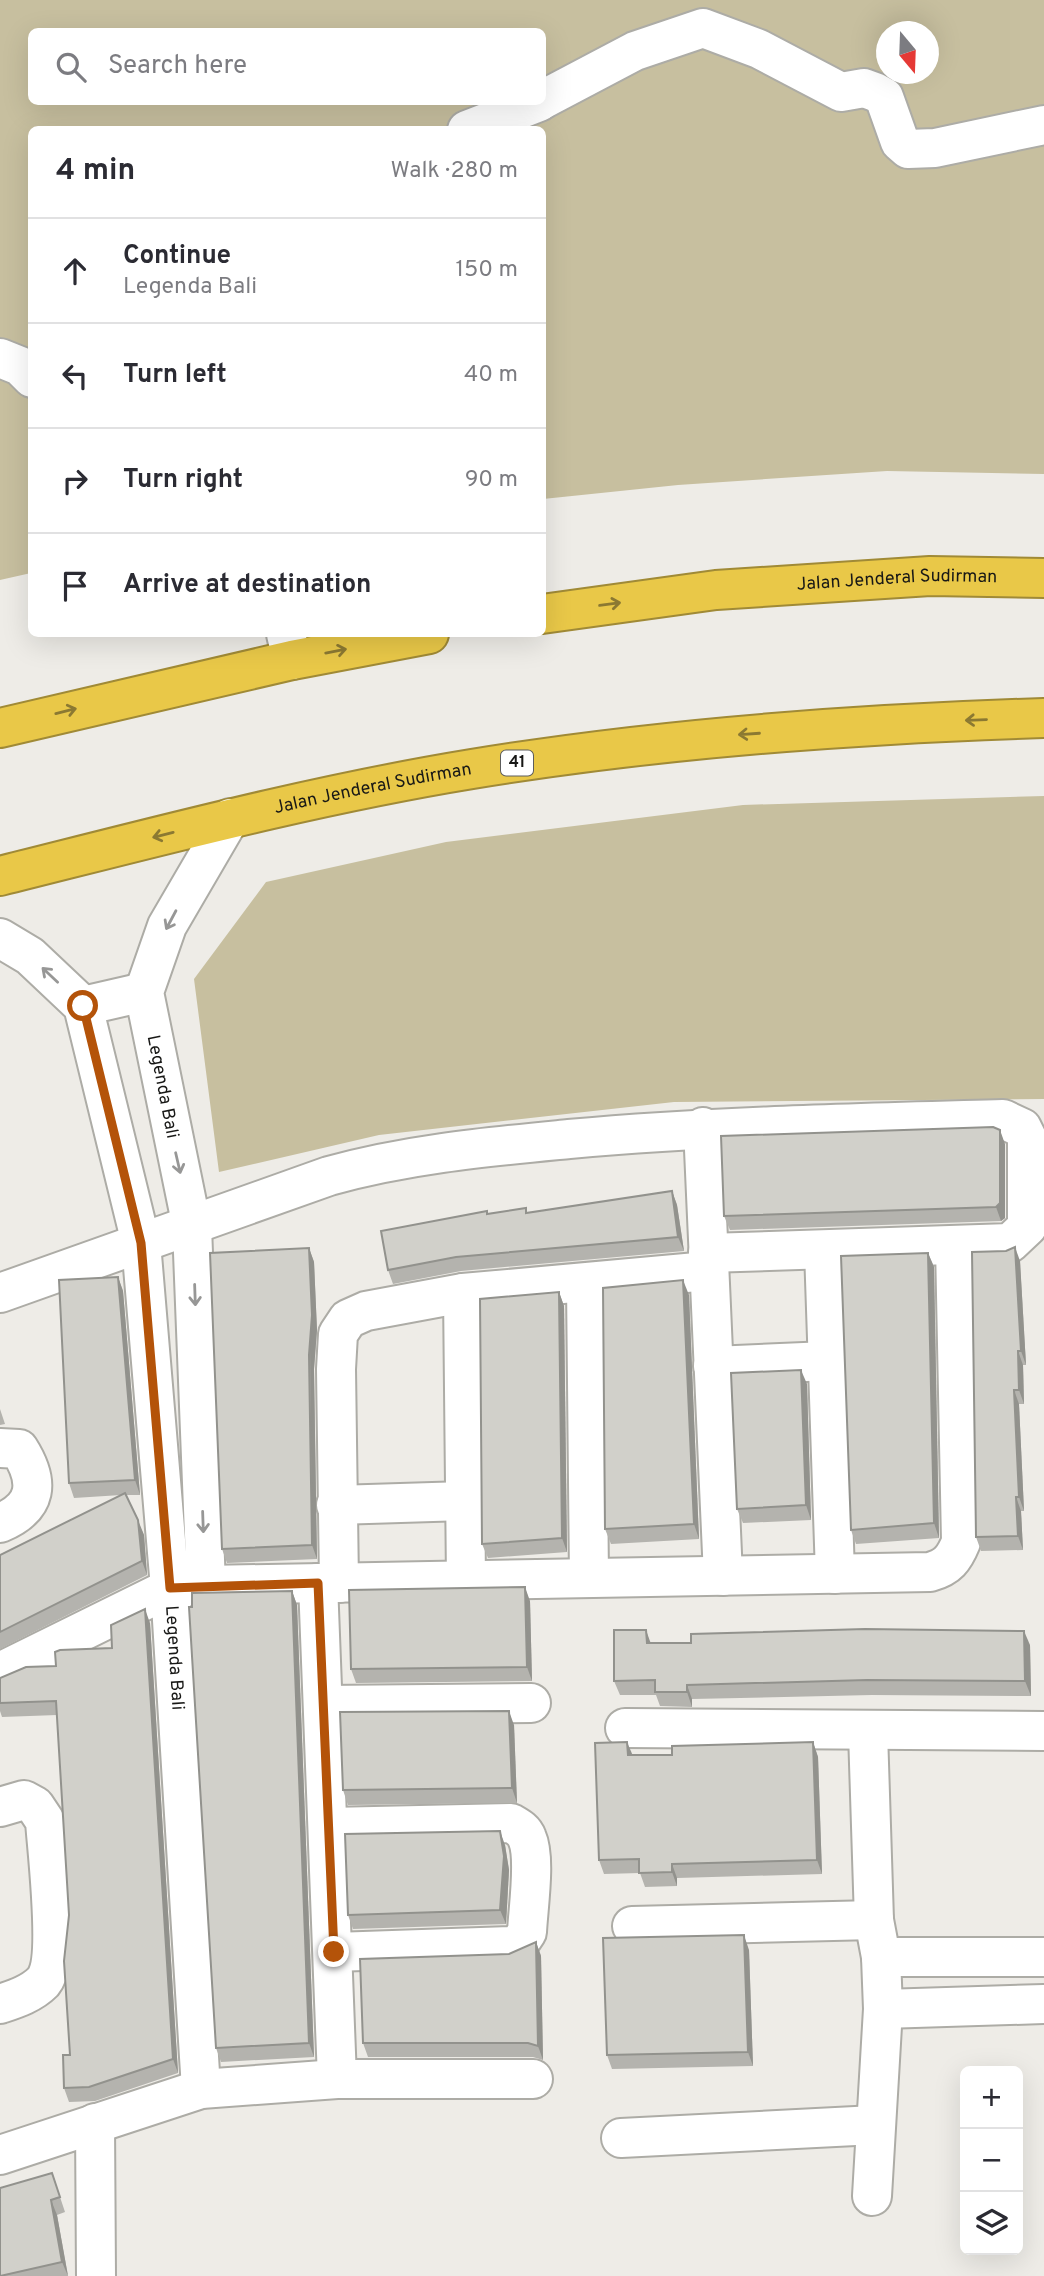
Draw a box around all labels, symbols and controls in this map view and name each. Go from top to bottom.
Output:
north arrow [876,21,939,84]
search box [28,28,546,105]
icon: search [52,48,90,86]
text: Search here [108,50,247,83]
text: 4 min [56,153,135,190]
text: Walk · 280 m [391,157,518,186]
text: Continue [123,240,231,273]
icon: ahead [56,252,94,290]
text: 150 m [456,256,518,285]
text: Legenda Bali [123,273,257,302]
icon: left [56,357,94,395]
text: Turn left [123,359,227,392]
text: 40 m [464,361,518,390]
icon: right [56,462,94,500]
text: Turn right [123,464,243,497]
text: 90 m [465,466,518,495]
street label: Jalan Jenderal Sudirman [796,564,998,596]
icon: arrive [56,567,94,605]
text: Arrive at destination [123,569,371,602]
one-way arrow [598,598,621,611]
one-way arrow [324,644,347,657]
one-way arrow [54,704,77,717]
one-way arrow [965,714,988,727]
one-way arrow [738,728,761,741]
road number: 41 [501,750,533,776]
street label: Jalan Jenderal Sudirman [272,758,473,820]
one-way arrow [152,829,175,842]
one-way arrow [164,909,178,929]
one-way arrow [42,967,59,984]
route start [67,990,98,1021]
street label: Legenda Bali [141,1033,183,1141]
one-way arrow [171,1151,185,1174]
one-way arrow [188,1283,201,1306]
one-way arrow [197,1511,210,1534]
street label: Legenda Bali [160,1605,189,1711]
route end [318,1936,349,1967]
map controls [960,2066,1023,2255]
button: + [960,2066,1023,2129]
button: − [960,2129,1023,2192]
button: layers [960,2192,1023,2255]

